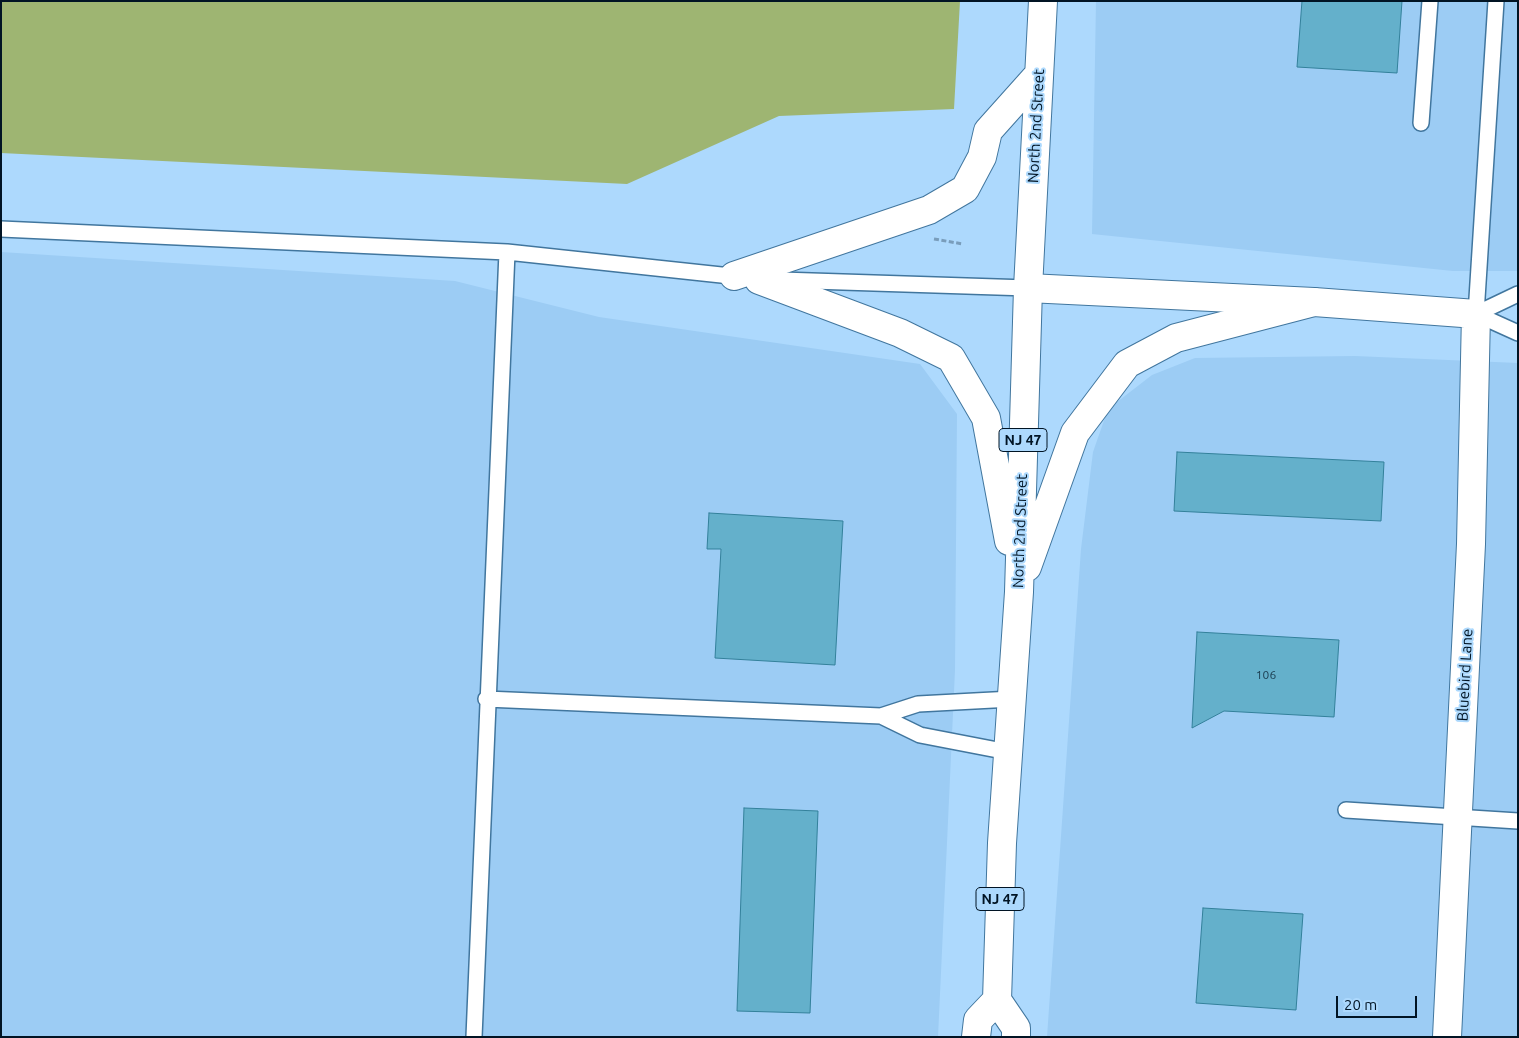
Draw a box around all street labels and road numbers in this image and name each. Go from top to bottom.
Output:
street label: North 2nd Street [1024,69,1048,183]
road number: NJ 47 [999,428,1047,452]
street label: North 2nd Street [1009,474,1031,588]
street label: Bluebird Lane [1454,628,1476,722]
road number: NJ 47 [976,888,1024,911]

